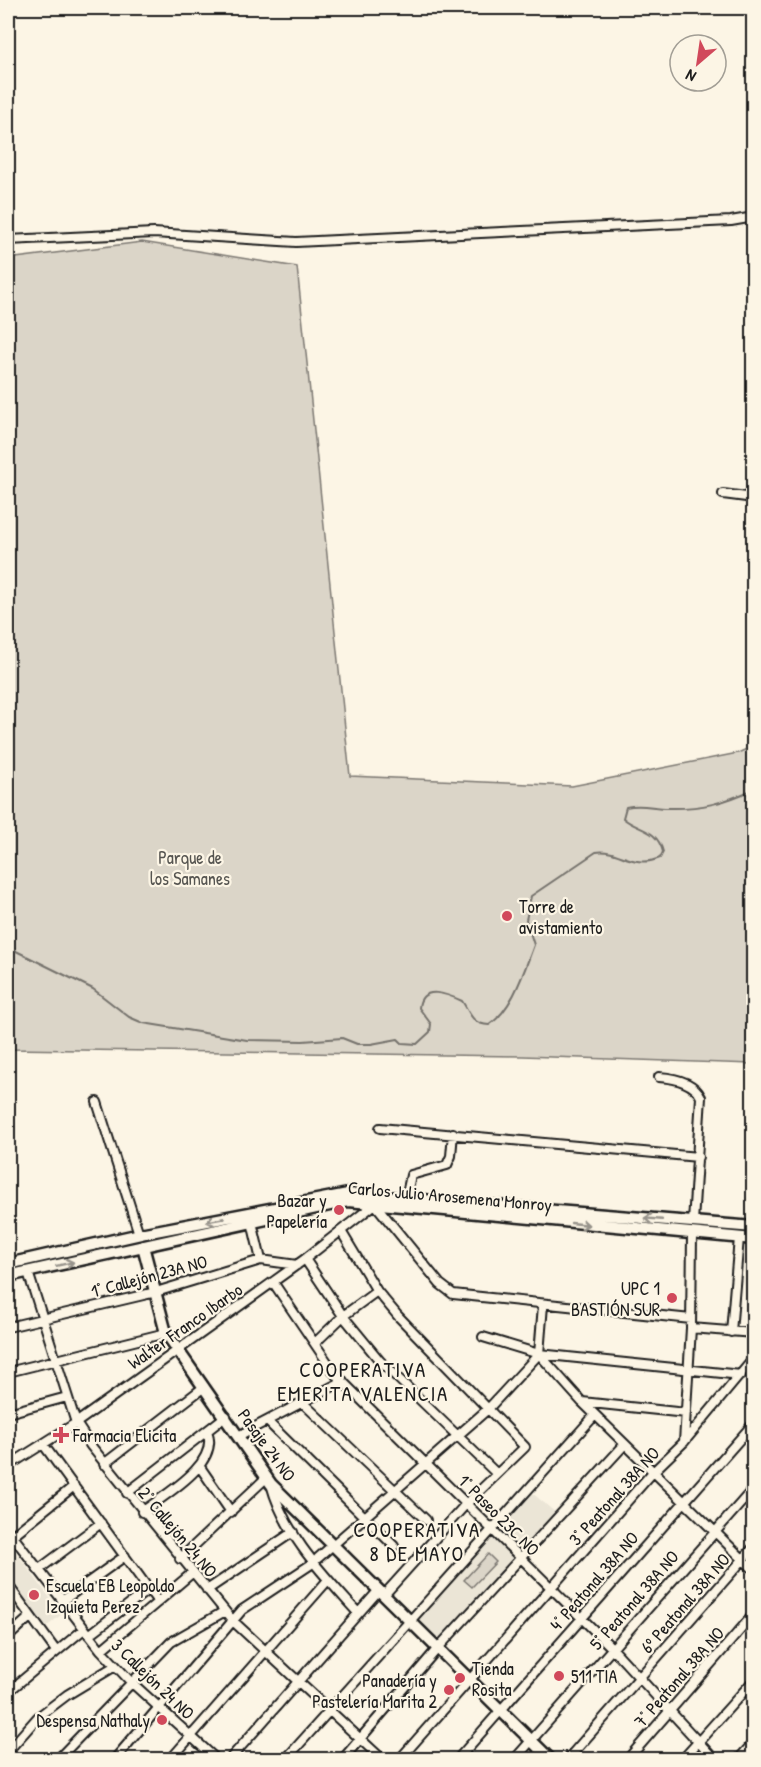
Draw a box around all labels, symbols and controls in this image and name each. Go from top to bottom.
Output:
north arrow [668,33,728,93]
text: N [681,64,700,88]
park label: Parque de los Samanes [150,845,230,891]
place label: Torre de avistamiento [519,894,602,940]
marker: Torre de avistamiento [500,909,514,923]
street label: Carlos Julio Arosemena Monroy [347,1175,553,1217]
place label: Bazar y Papelería [266,1188,327,1234]
marker: Bazar y Papelería [332,1203,346,1217]
one-way arrow [644,1213,664,1224]
one-way arrow [205,1215,225,1226]
one-way arrow [569,1219,589,1230]
street label: 1° Callejón 23A NO [88,1248,210,1304]
one-way arrow [55,1257,74,1269]
place label: UPC 1 BASTIÓN SUR [571,1276,660,1322]
street label: Walter Franco Ibarbo [123,1277,247,1375]
marker: UPC 1 BASTIÓN SUR [665,1291,679,1305]
district label: COOPERATIVA EMERITA VALENCIA [277,1355,449,1408]
street label: Pasaje 24 NO [232,1404,302,1486]
place label: Farmacia Elicita [72,1423,176,1448]
marker: Farmacia Elicita [54,1428,68,1442]
street label: 3° Peatonal 38A NO [563,1441,665,1551]
street label: 1° Paseo 23C NO [453,1469,545,1561]
street label: 2° Callejón 24 NO [133,1481,223,1583]
district label: COOPERATIVA 8 DE MAYO [353,1515,481,1568]
street label: 4° Peatonal 38A NO [544,1526,644,1636]
street label: 5° Peatonal 38A NO [584,1545,684,1655]
street label: 6º Peatonal 38A NO [634,1547,736,1659]
place label: Escuela EB Leopoldo Izquieta Perez [46,1573,175,1619]
marker: Escuela EB Leopoldo Izquieta Perez [27,1588,41,1602]
street label: 7° Peatonal 38A NO [628,1621,730,1733]
street label: 3 Callejón 24 NO [106,1633,200,1725]
place label: Tienda Rosita [472,1656,514,1702]
place label: 511 TIA [571,1664,617,1689]
place label: Panadería y Pastelería Marita 2 [312,1668,438,1714]
marker: 511 TIA [552,1669,566,1683]
marker: Tienda Rosita [453,1671,467,1685]
marker: Panadería y Pastelería Marita 2 [442,1683,456,1697]
place label: Despensa Nathaly [36,1708,150,1733]
marker: Despensa Nathaly [155,1713,169,1727]

